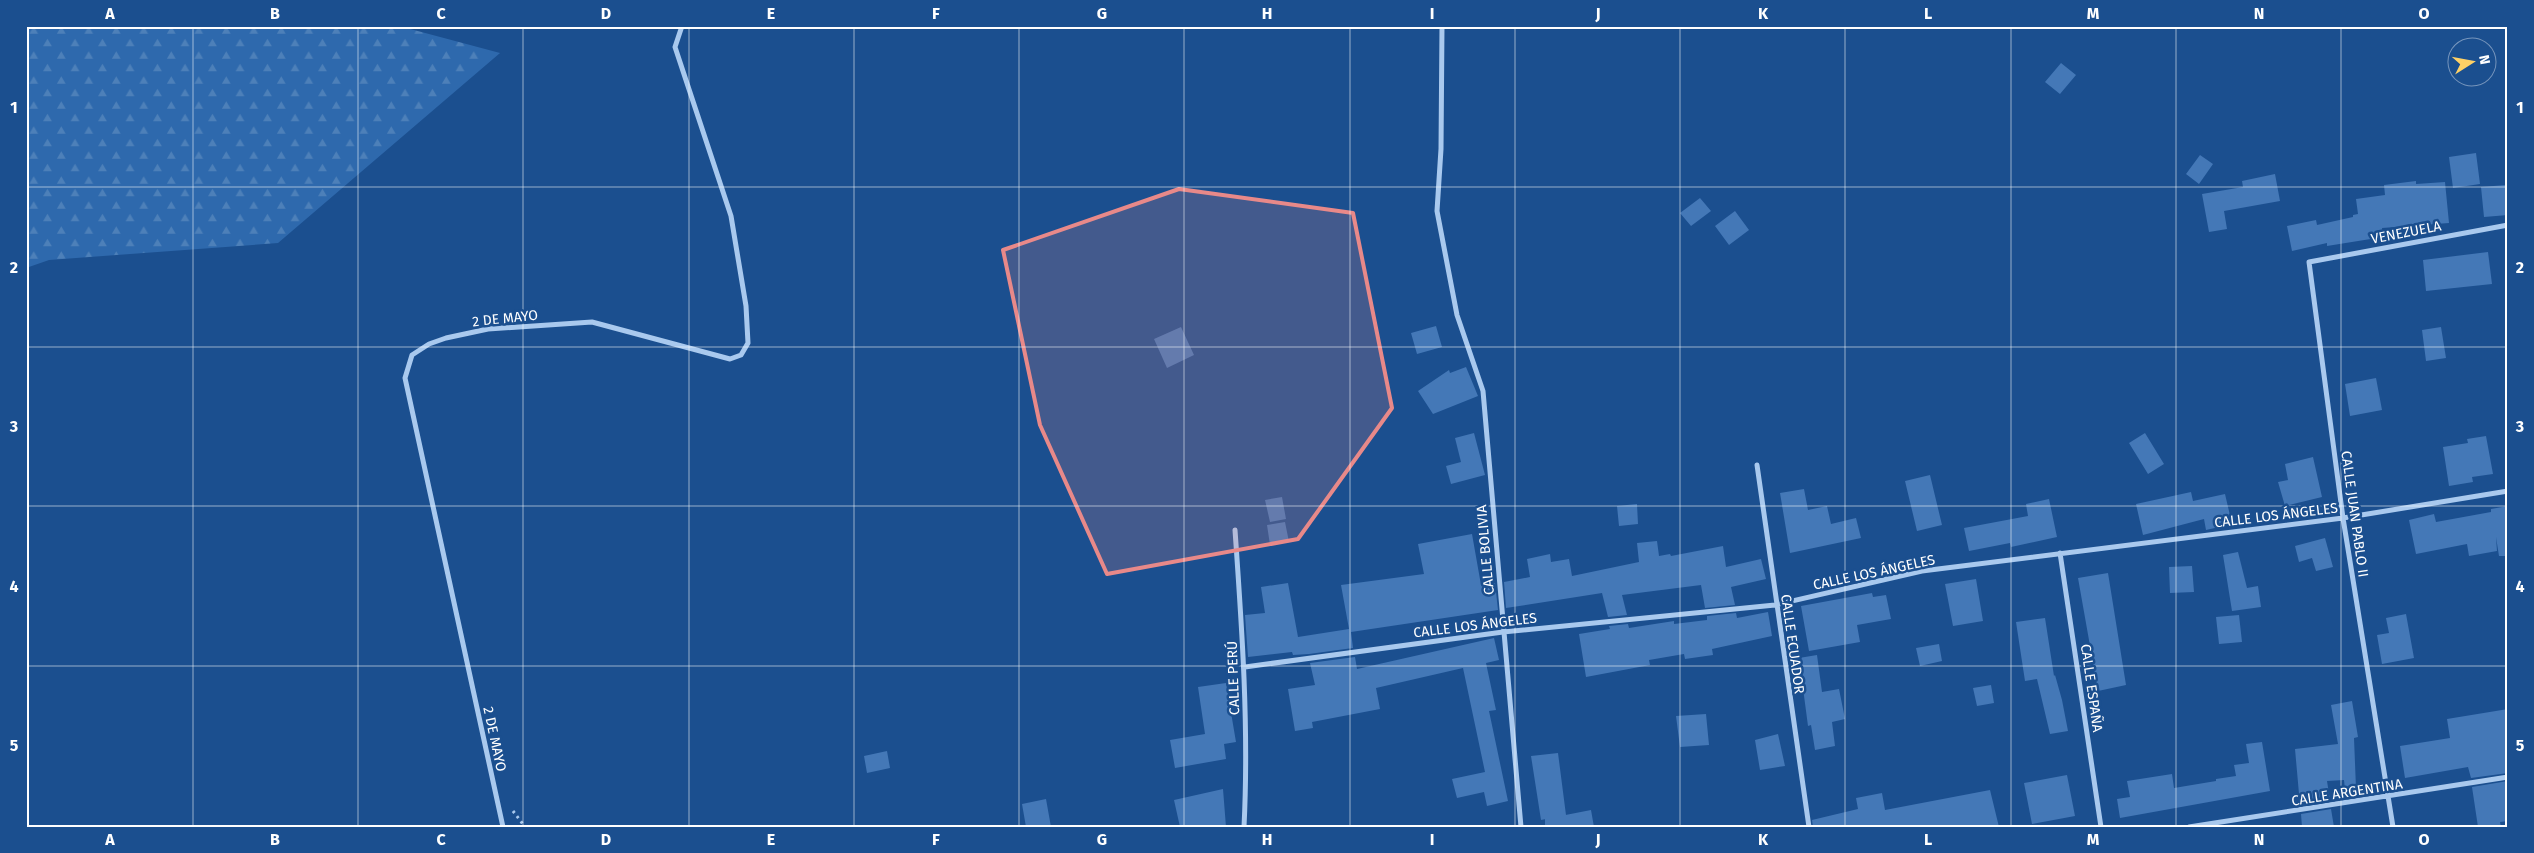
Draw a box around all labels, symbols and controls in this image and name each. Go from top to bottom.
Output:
text: A [104,4,115,23]
text: B [270,4,280,23]
text: C [436,4,446,23]
text: D [601,4,611,23]
text: E [767,4,775,23]
text: F [932,4,940,23]
text: G [1097,4,1107,23]
text: H [1262,4,1272,23]
text: I [1430,4,1434,23]
text: J [1594,4,1601,23]
text: K [1758,4,1769,23]
text: L [1924,4,1932,23]
text: M [2087,4,2100,23]
text: N [2254,4,2264,23]
text: O [2418,4,2430,23]
north arrow [2446,38,2496,88]
text: N [2475,53,2494,66]
text: 1 [10,98,18,117]
text: 1 [2516,98,2524,117]
street label: VENEZUELA [2370,217,2443,248]
text: 2 [10,258,18,277]
text: 2 [2516,258,2524,277]
street label: 2 DE MAYO [471,307,539,330]
text: 3 [9,417,18,436]
text: 3 [2515,417,2524,436]
street label: CALLE JUAN PABLO II [2337,450,2372,578]
street label: CALLE LOS ÁNGELES [2213,498,2339,532]
street label: CALLE BOLIVIA [1473,504,1498,596]
street label: CALLE LOS ÁNGELES [1811,550,1937,594]
text: 4 [9,577,19,596]
text: 4 [2515,577,2525,596]
street label: CALLE ECUADOR [1777,593,1808,695]
street label: CALLE LOS ÁNGELES [1412,608,1538,642]
street label: CALLE PERÚ [1223,641,1243,715]
street label: CALLE ESPAÑA [2077,643,2106,733]
street label: 2 DE MAYO [479,705,510,773]
text: 5 [10,736,19,755]
text: 5 [2516,736,2525,755]
street label: CALLE ARGENTINA [2290,775,2404,810]
text: A [104,830,115,849]
text: B [270,830,280,849]
text: C [436,830,446,849]
text: D [601,830,611,849]
text: E [767,830,775,849]
text: F [932,830,940,849]
text: G [1097,830,1107,849]
text: H [1262,830,1272,849]
text: I [1430,830,1434,849]
text: J [1594,830,1601,849]
text: K [1758,830,1769,849]
text: L [1924,830,1932,849]
text: M [2087,830,2100,849]
text: N [2254,830,2264,849]
text: O [2418,830,2430,849]

